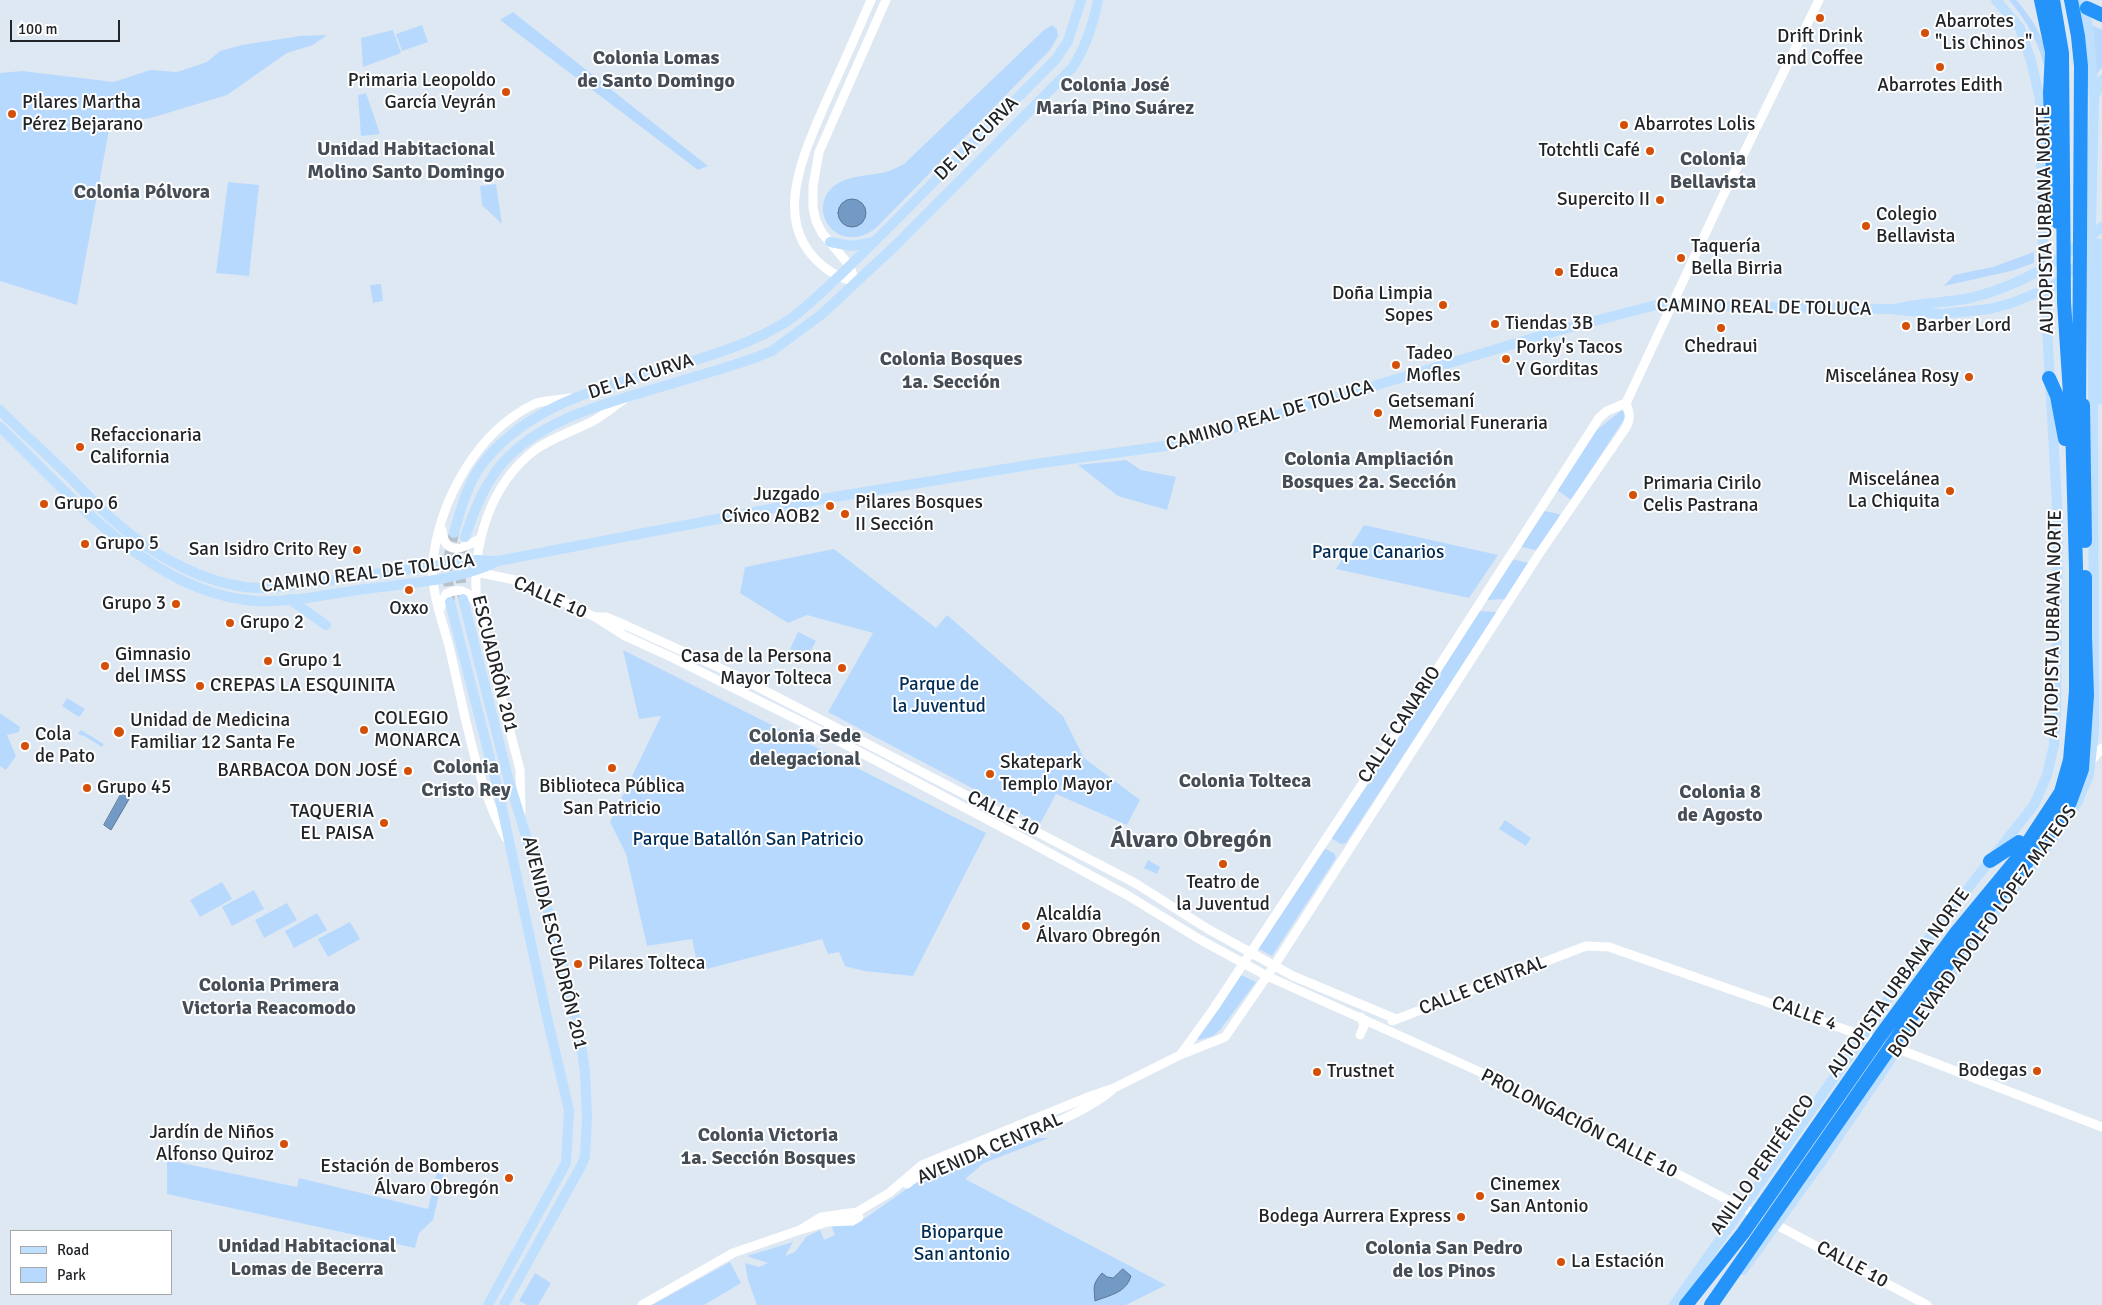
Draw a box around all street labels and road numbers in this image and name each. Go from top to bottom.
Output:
street label: DE LA CURVA [930,92,1024,186]
street label: AUTOPISTA URBANA NORTE [2033,106,2059,334]
street label: CAMINO REAL DE TOLUCA [1656,295,1872,321]
street label: DE LA CURVA [585,349,697,405]
street label: CAMINO REAL DE TOLUCA [1164,375,1376,457]
street label: AUTOPISTA URBANA NORTE [2041,510,2067,738]
street label: CAMINO REAL DE TOLUCA [260,550,476,598]
street label: CALLE 10 [510,572,590,624]
street label: ESCUADRÓN 201 [466,593,522,735]
street label: CALLE CANARIO [1354,662,1446,788]
street label: CALLE 10 [963,786,1043,842]
street label: BOULEVARD ADOLFO LÓPEZ MATEOS [1884,801,2082,1063]
street label: AVENIDA ESCUADRÓN 201 [516,834,592,1052]
street label: AUTOPISTA URBANA NORTE [1823,884,1975,1082]
street label: CALLE CENTRAL [1416,951,1550,1021]
street label: CALLE 4 [1768,992,1840,1036]
street label: PROLONGACIÓN CALLE 10 [1477,1064,1681,1184]
street label: ANILLO PERIFÉRICO [1706,1091,1820,1239]
street label: AVENIDA CENTRAL [914,1108,1066,1190]
street label: CALLE 10 [1812,1237,1892,1293]

